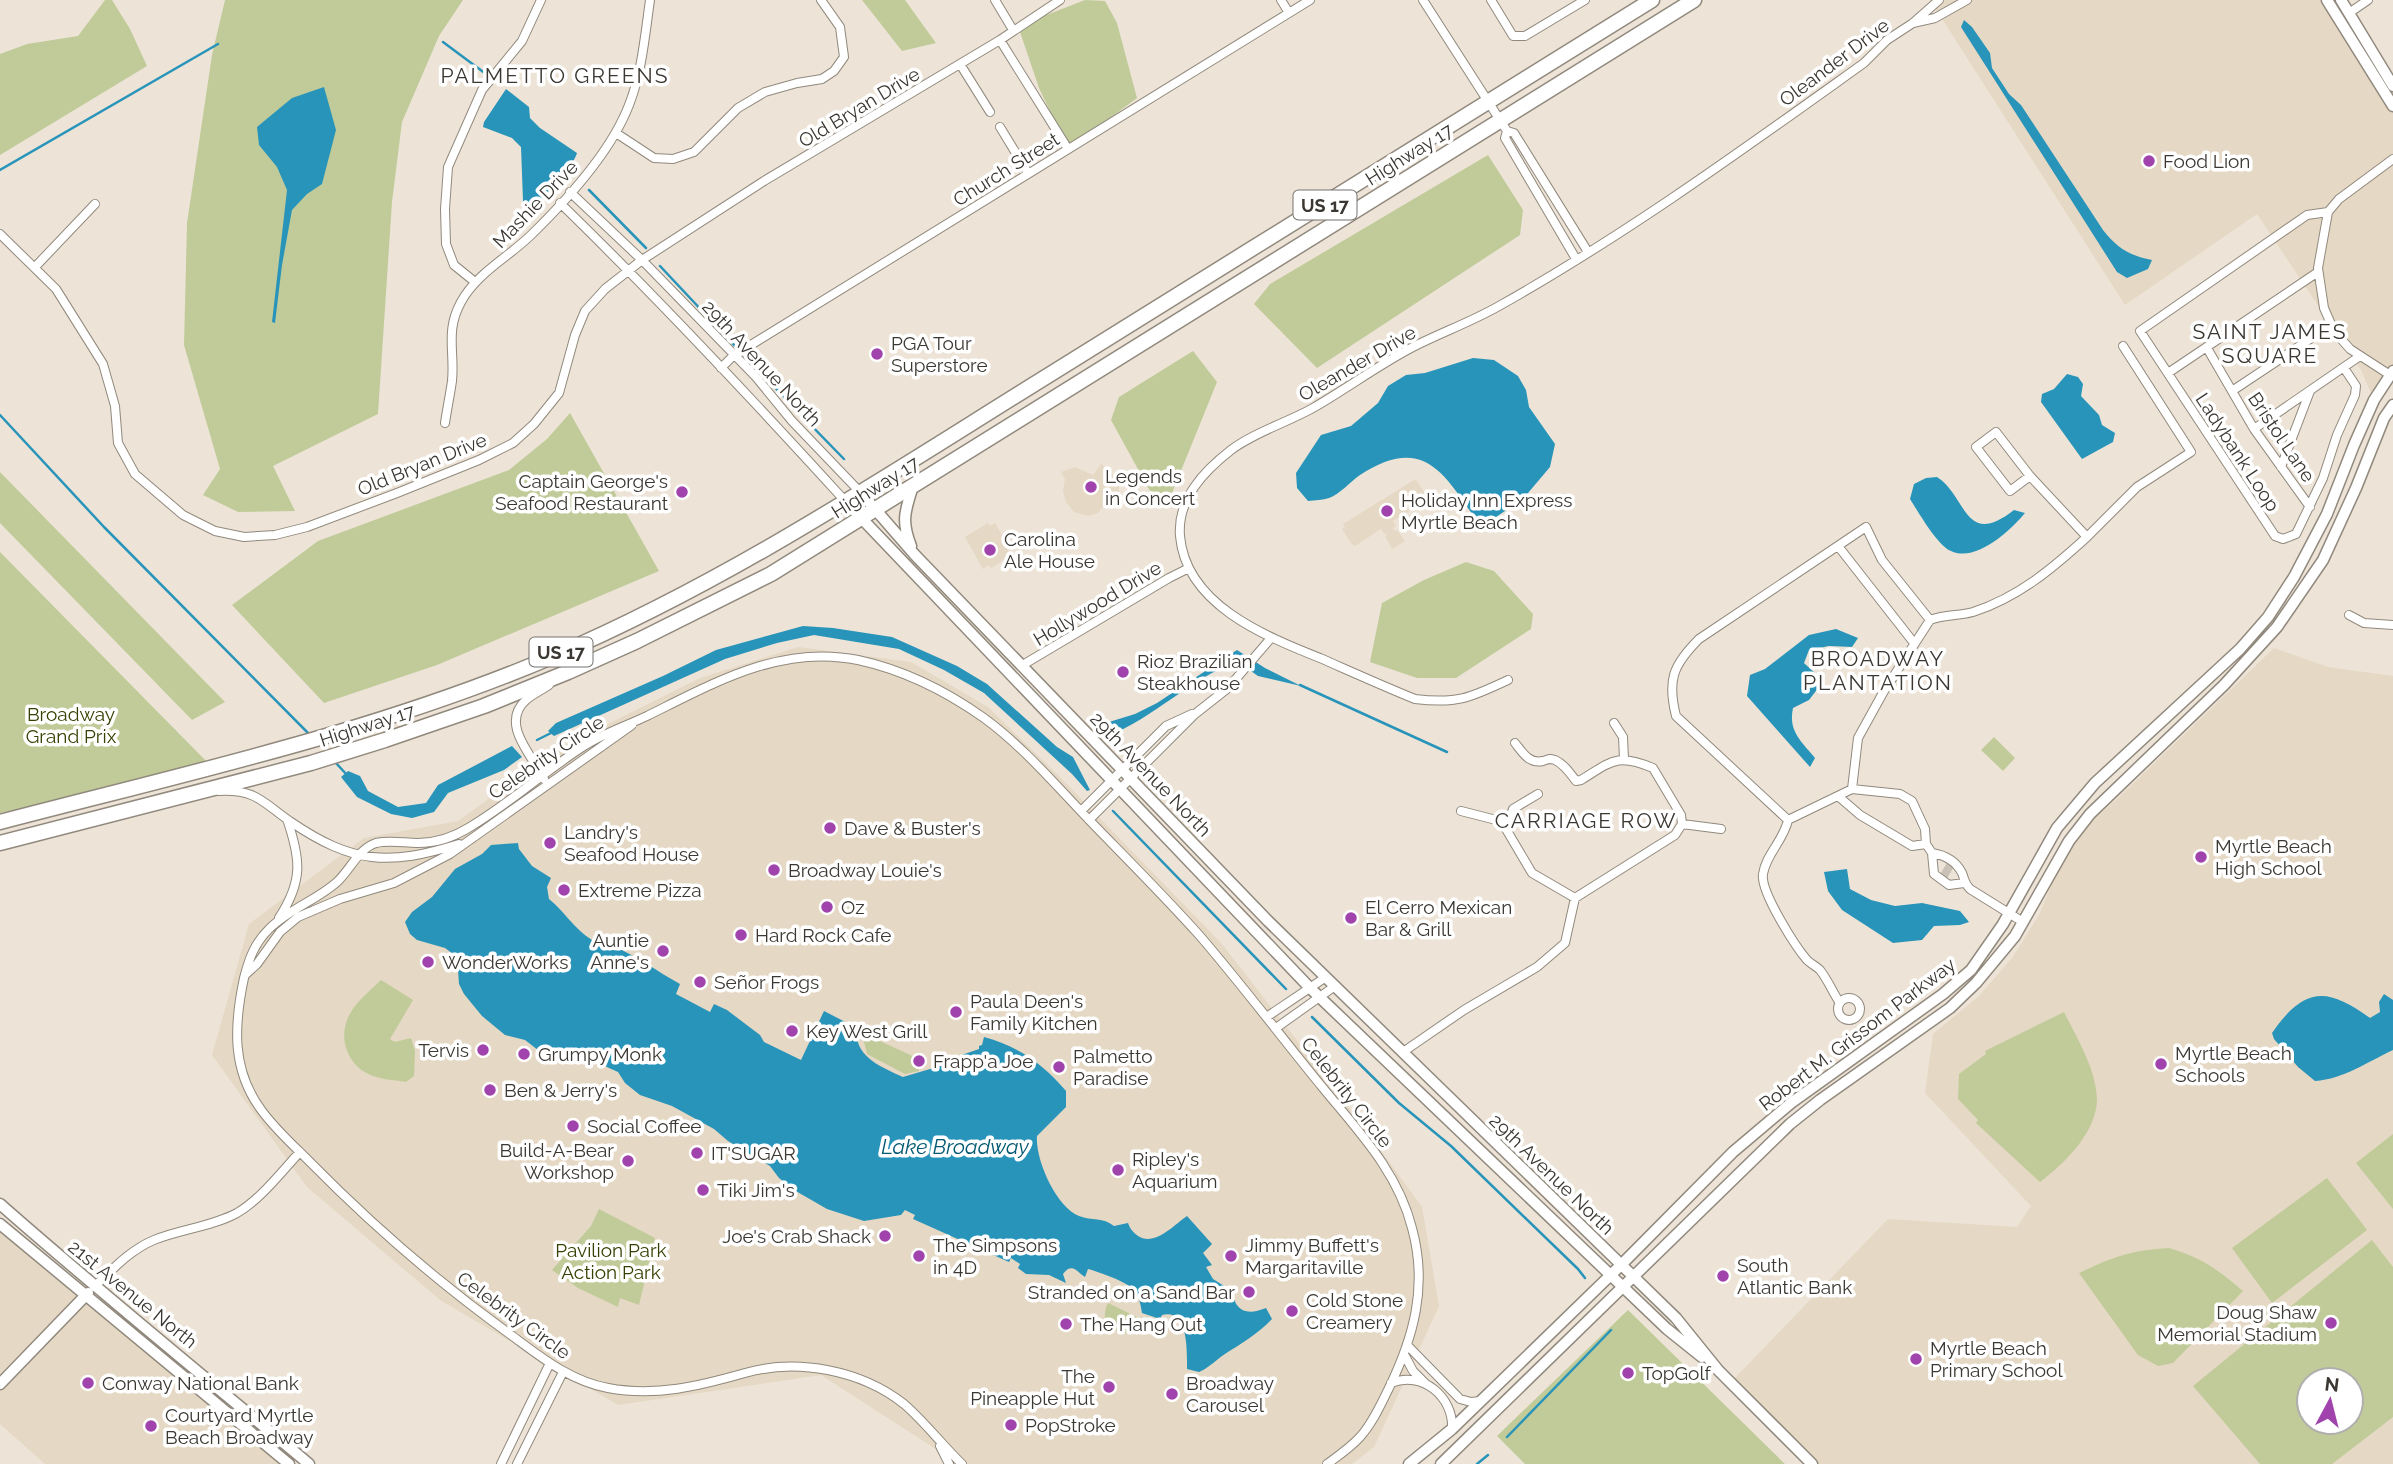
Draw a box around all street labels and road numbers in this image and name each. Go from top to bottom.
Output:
street label: Oleander Drive [1775,14,1893,110]
street label: Old Bryan Drive [795,62,923,152]
street label: Highway 17 [1361,118,1457,190]
street label: Church Street [949,127,1064,210]
street label: Mashie Drive [488,156,582,252]
road number: US 17 [1294,190,1356,220]
street label: 29th Avenue North [698,295,826,431]
street label: Oleander Drive [1295,321,1419,405]
street label: Bristol Lane [2244,388,2320,486]
street label: Ladybank Loop [2192,389,2284,515]
street label: Old Bryan Drive [354,428,490,500]
street label: Highway 17 [827,451,923,523]
street label: Hollywood Drive [1029,556,1165,650]
road number: US 17 [530,638,592,666]
street label: Highway 17 [317,699,417,751]
street label: 29th Avenue North [1086,707,1216,841]
street label: Celebrity Circle [484,710,608,804]
street label: Robert M. Grissom Parkway [1755,953,1959,1115]
street label: Celebrity Circle [1297,1032,1397,1152]
street label: 29th Avenue North [1485,1109,1619,1239]
street label: 21st Avenue North [64,1235,202,1353]
street label: Celebrity Circle [453,1267,575,1363]

